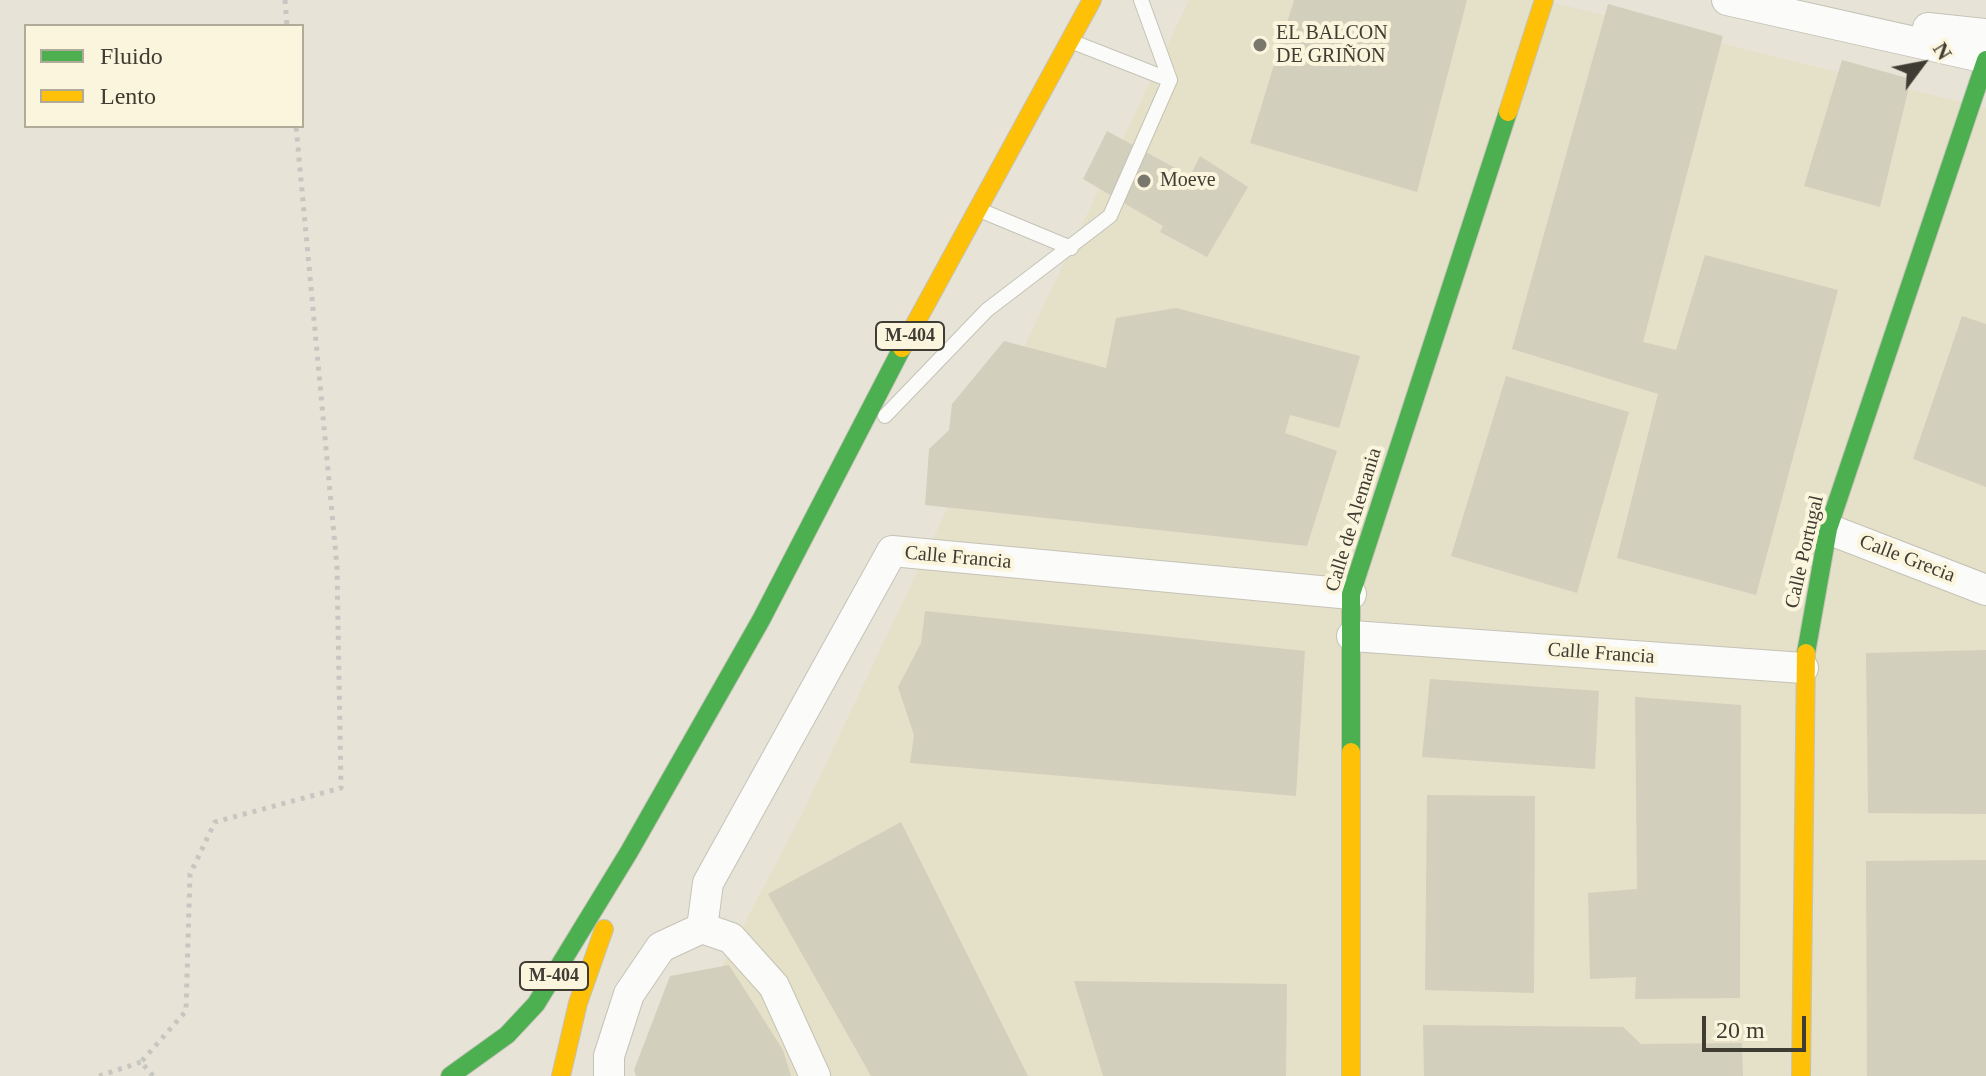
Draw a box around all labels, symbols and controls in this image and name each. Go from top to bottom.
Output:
place label: EL BALCON DE GRIÑON [1276,22,1388,69]
legend [24,24,304,128]
north arrow [1882,24,1962,104]
marker: EL BALCON DE GRIÑON [1251,36,1269,54]
text: N [1928,38,1958,64]
text: Fluido [100,43,163,69]
text: Lento [100,83,156,109]
place label: Moeve [1160,169,1216,193]
marker: Moeve [1135,172,1153,190]
road number: M-404 [876,322,944,350]
street label: Calle de Alemania [1321,445,1387,595]
street label: Calle Portugal [1780,493,1830,611]
street label: Calle Grecia [1856,530,1958,588]
street label: Calle Francia [904,541,1012,575]
street label: Calle Francia [1547,638,1655,670]
road number: M-404 [520,962,588,990]
scale bar [1706,1000,1810,1050]
text: 20 m [1716,1017,1765,1043]

